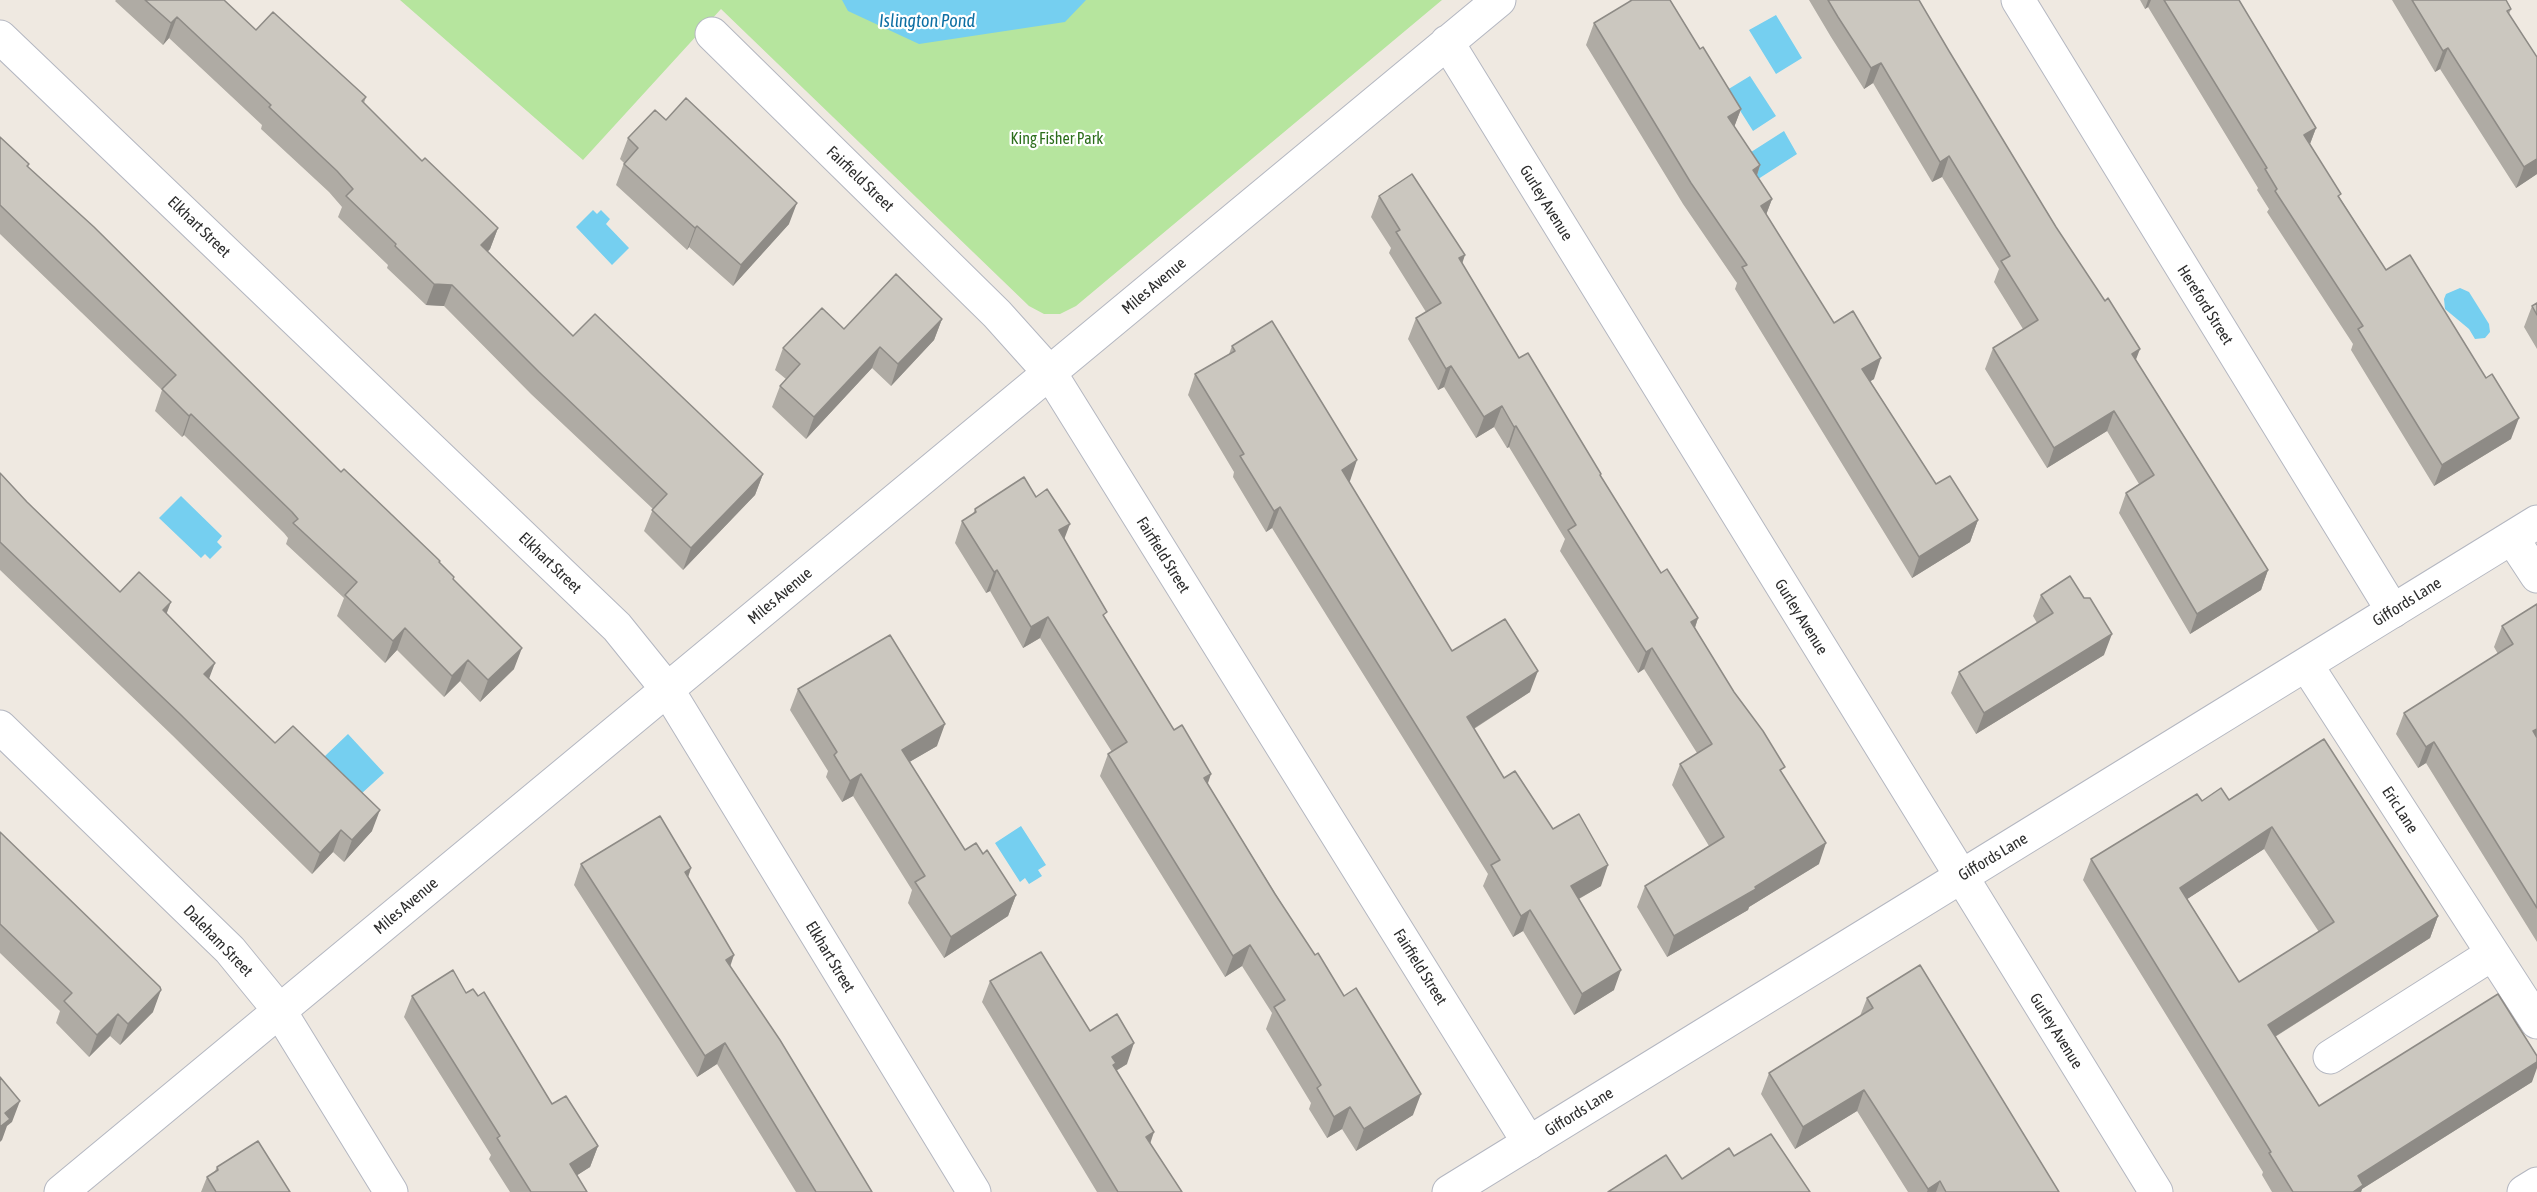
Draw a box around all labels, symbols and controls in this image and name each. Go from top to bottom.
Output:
water label: Islington Pond [879,10,975,32]
park label: King Fisher Park [1011,129,1103,149]
street label: Fairfield Street [822,142,898,216]
street label: Gurley Avenue [1515,162,1577,244]
street label: Elkhart Street [164,192,234,262]
street label: Miles Avenue [1118,254,1190,318]
street label: Hereford Street [2173,262,2237,348]
street label: Fairfield Street [1132,513,1194,597]
street label: Elkhart Street [515,528,585,598]
street label: Miles Avenue [744,564,816,628]
street label: Giffords Lane [2369,573,2445,631]
street label: Gurley Avenue [1770,576,1832,658]
street label: Eric Lane [2378,783,2422,837]
street label: Giffords Lane [1955,829,2031,885]
street label: Miles Avenue [370,874,442,938]
street label: Daleham Street [179,901,257,981]
street label: Elkhart Street [801,918,859,996]
street label: Fairfield Street [1389,925,1451,1009]
street label: Gurley Avenue [2025,990,2087,1072]
street label: Giffords Lane [1541,1083,1617,1141]

